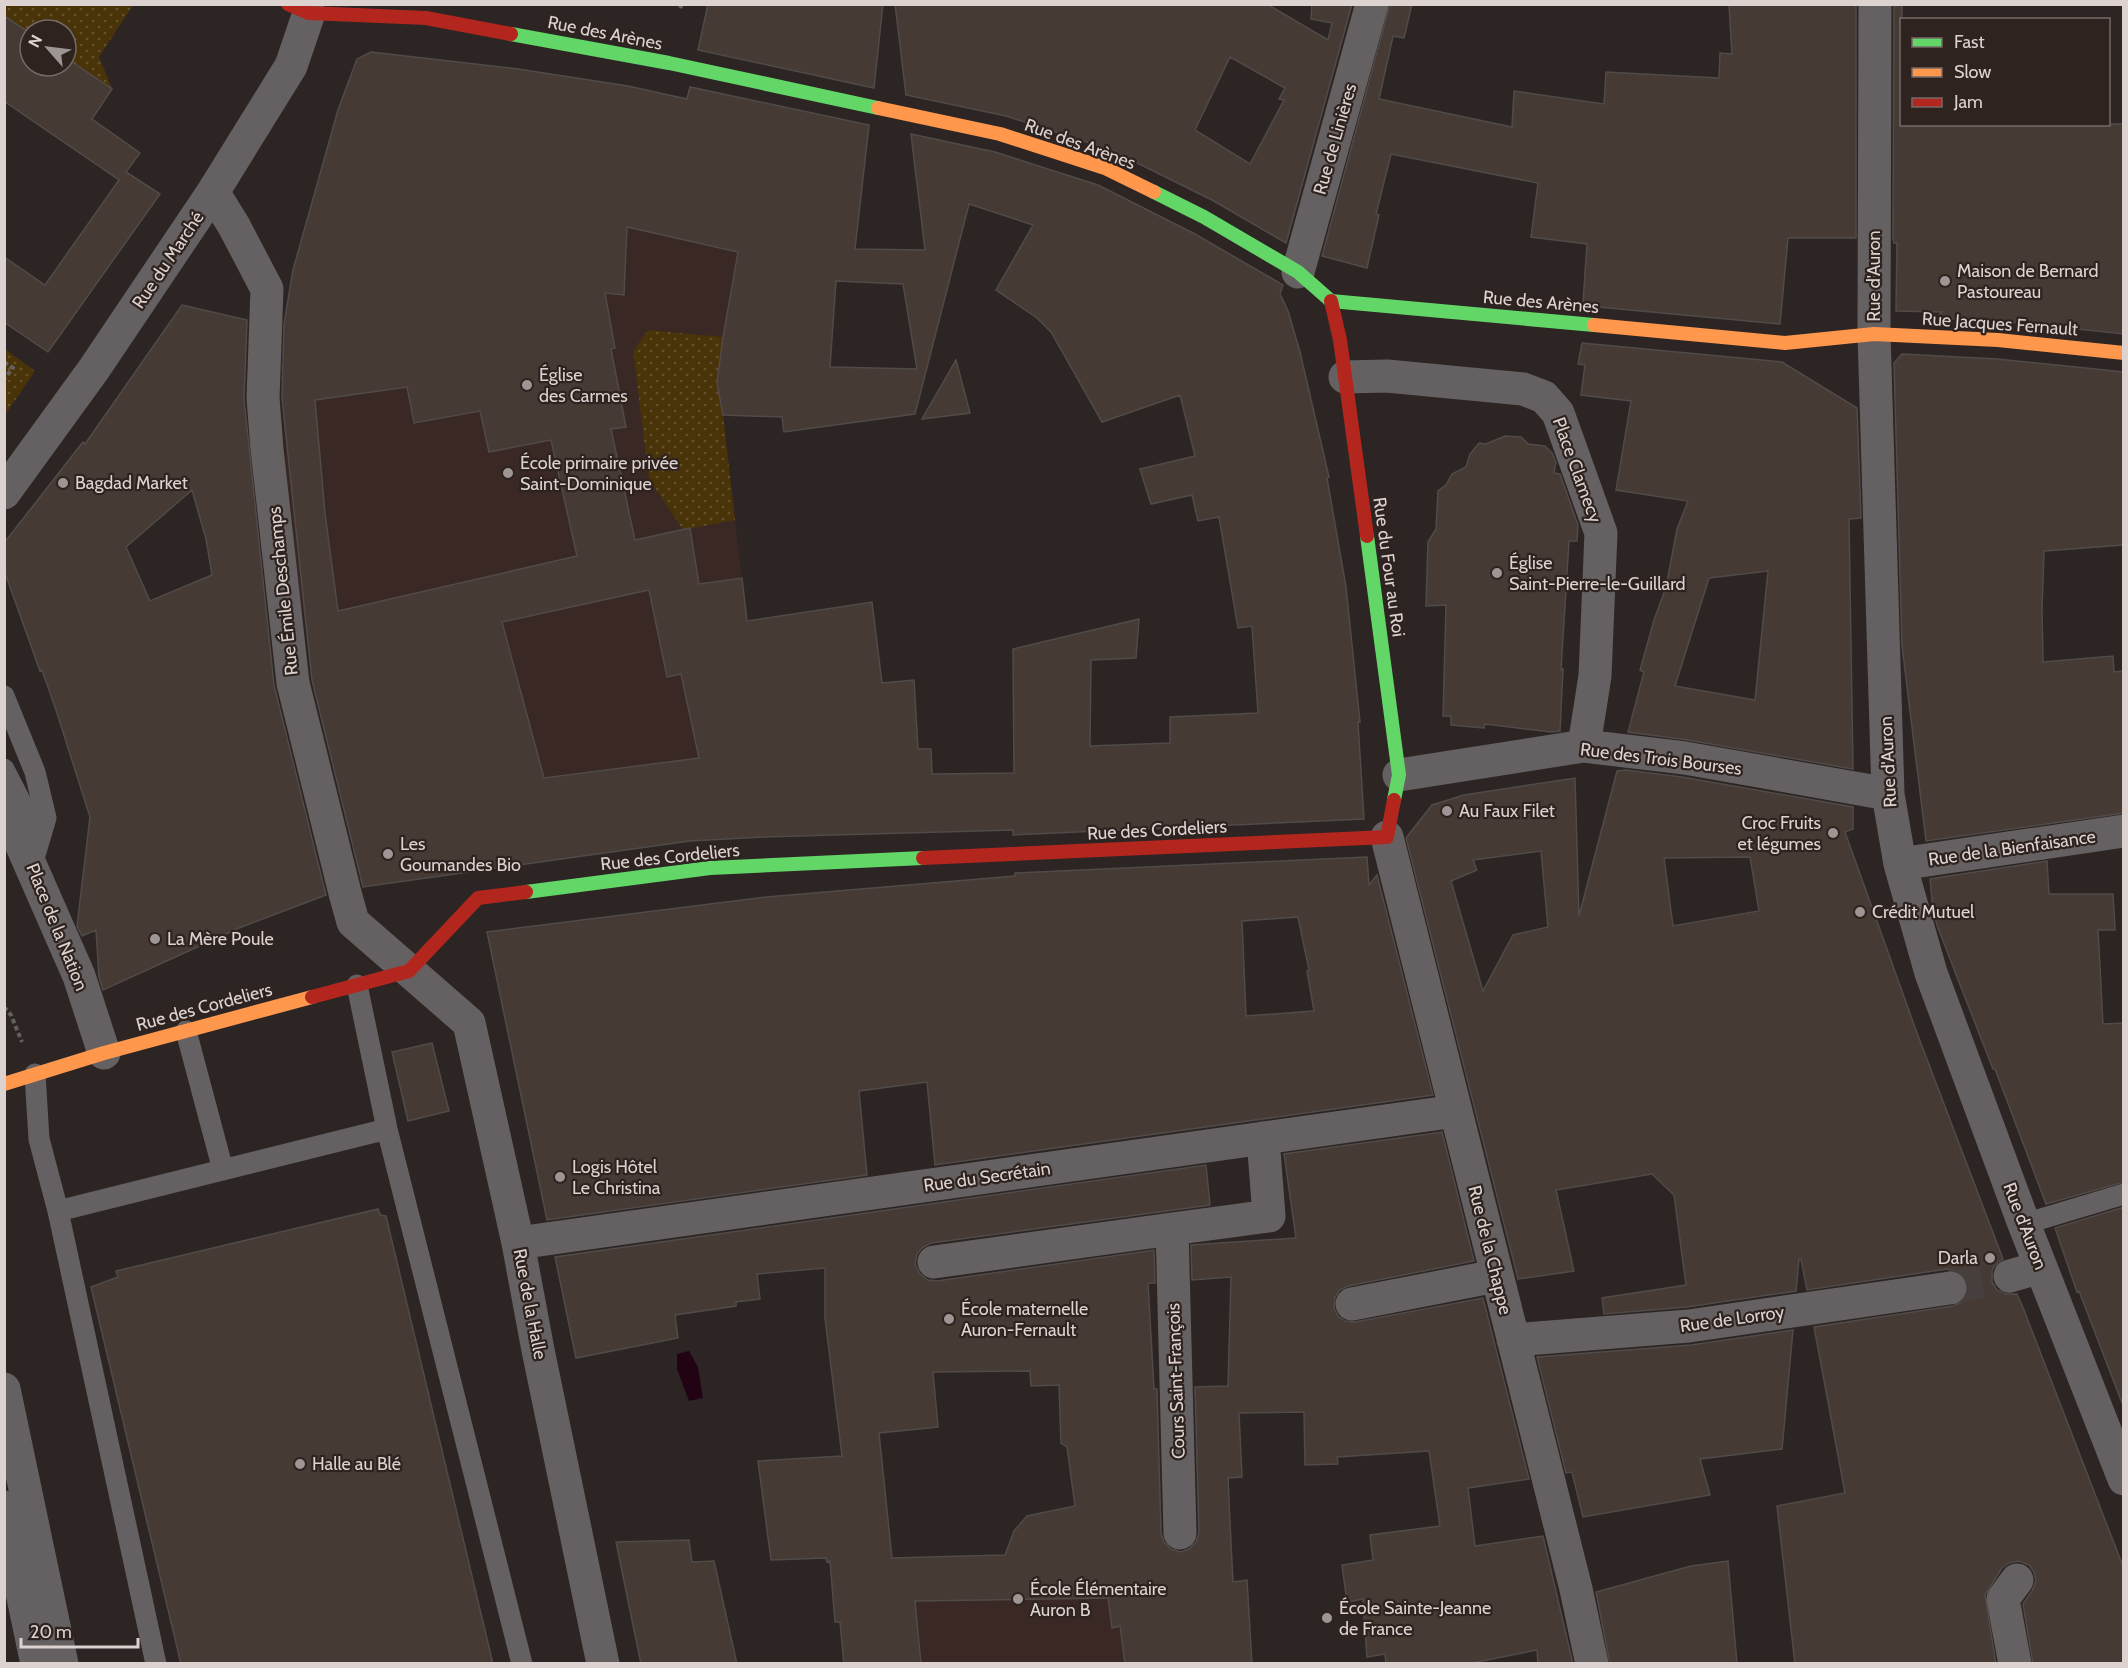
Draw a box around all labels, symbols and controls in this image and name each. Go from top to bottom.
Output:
street label: Rue des Arènes [546,11,664,55]
north arrow [18,18,78,78]
legend [1900,18,2110,126]
text: Fast [1954,31,1985,53]
text: N [24,32,46,51]
text: Slow [1954,61,1991,83]
street label: Rue de Linières [1309,81,1361,197]
text: Jam [1953,91,1983,113]
street label: Rue des Arènes [1021,114,1139,174]
street label: Rue du Marché [127,207,209,313]
street label: Rue d'Auron [1863,230,1885,322]
place label: Maison de Bernard Pastoureau [1957,260,2098,303]
marker: Maison de Bernard Pastoureau [1938,274,1952,288]
street label: Rue des Arènes [1482,286,1600,318]
street label: Rue Jacques Fernault [1921,308,2079,340]
place label: Église des Carmes [539,364,628,407]
marker: Église des Carmes [520,378,534,392]
street label: Place Clamecy [1548,414,1606,526]
place label: École primaire privée Saint-Dominique [520,452,678,495]
marker: École primaire privée Saint-Dominique [501,466,515,480]
place label: Bagdad Market [75,472,188,494]
marker: Bagdad Market [56,476,70,490]
street label: Rue du Four au Roi [1368,496,1410,638]
street label: Rue Émile Deschamps [263,505,303,677]
place label: Église Saint-Pierre-le-Guillard [1509,552,1686,595]
marker: Église Saint-Pierre-le-Guillard [1490,566,1504,580]
street label: Rue d'Auron [1875,716,1901,808]
street label: Rue des Trois Bourses [1579,738,1743,780]
place label: Au Faux Filet [1459,800,1555,822]
marker: Au Faux Filet [1440,804,1454,818]
place label: Croc Fruits et légumes [1737,812,1821,855]
street label: Rue des Cordeliers [1087,815,1227,845]
street label: Rue de la Bienfaisance [1927,825,2097,871]
marker: Croc Fruits et légumes [1826,826,1840,840]
place label: Les Goumandes Bio [400,833,521,876]
street label: Rue des Cordeliers [599,839,741,875]
marker: Les Goumandes Bio [381,847,395,861]
street label: Place de la Nation [21,860,93,994]
place label: Crédit Mutuel [1872,901,1975,923]
marker: Crédit Mutuel [1853,905,1867,919]
place label: La Mère Poule [167,928,274,950]
marker: La Mère Poule [148,932,162,946]
street label: Rue des Cordeliers [134,978,274,1036]
place label: Logis Hôtel Le Christina [572,1156,661,1199]
street label: Rue du Secrétain [922,1157,1052,1197]
marker: Logis Hôtel Le Christina [553,1170,567,1184]
street label: Rue d'Auron [1998,1179,2052,1273]
street label: Rue de la Chappe [1463,1183,1517,1317]
street label: Rue de la Halle [508,1247,552,1361]
place label: Darla [1938,1247,1978,1269]
marker: Darla [1983,1251,1997,1265]
place label: École maternelle Auron-Fernault [961,1298,1088,1341]
street label: Rue de Lorroy [1678,1301,1786,1337]
street label: Cours Saint-François [1162,1303,1190,1459]
marker: École maternelle Auron-Fernault [942,1312,956,1326]
place label: Halle au Blé [312,1453,401,1475]
marker: Halle au Blé [293,1457,307,1471]
place label: École Élémentaire Auron B [1030,1578,1167,1621]
marker: École Élémentaire Auron B [1011,1592,1025,1606]
place label: École Sainte-Jeanne de France [1339,1597,1491,1640]
scale bar [21,1611,138,1649]
marker: École Sainte-Jeanne de France [1320,1611,1334,1625]
text: 20 m [30,1621,72,1643]

